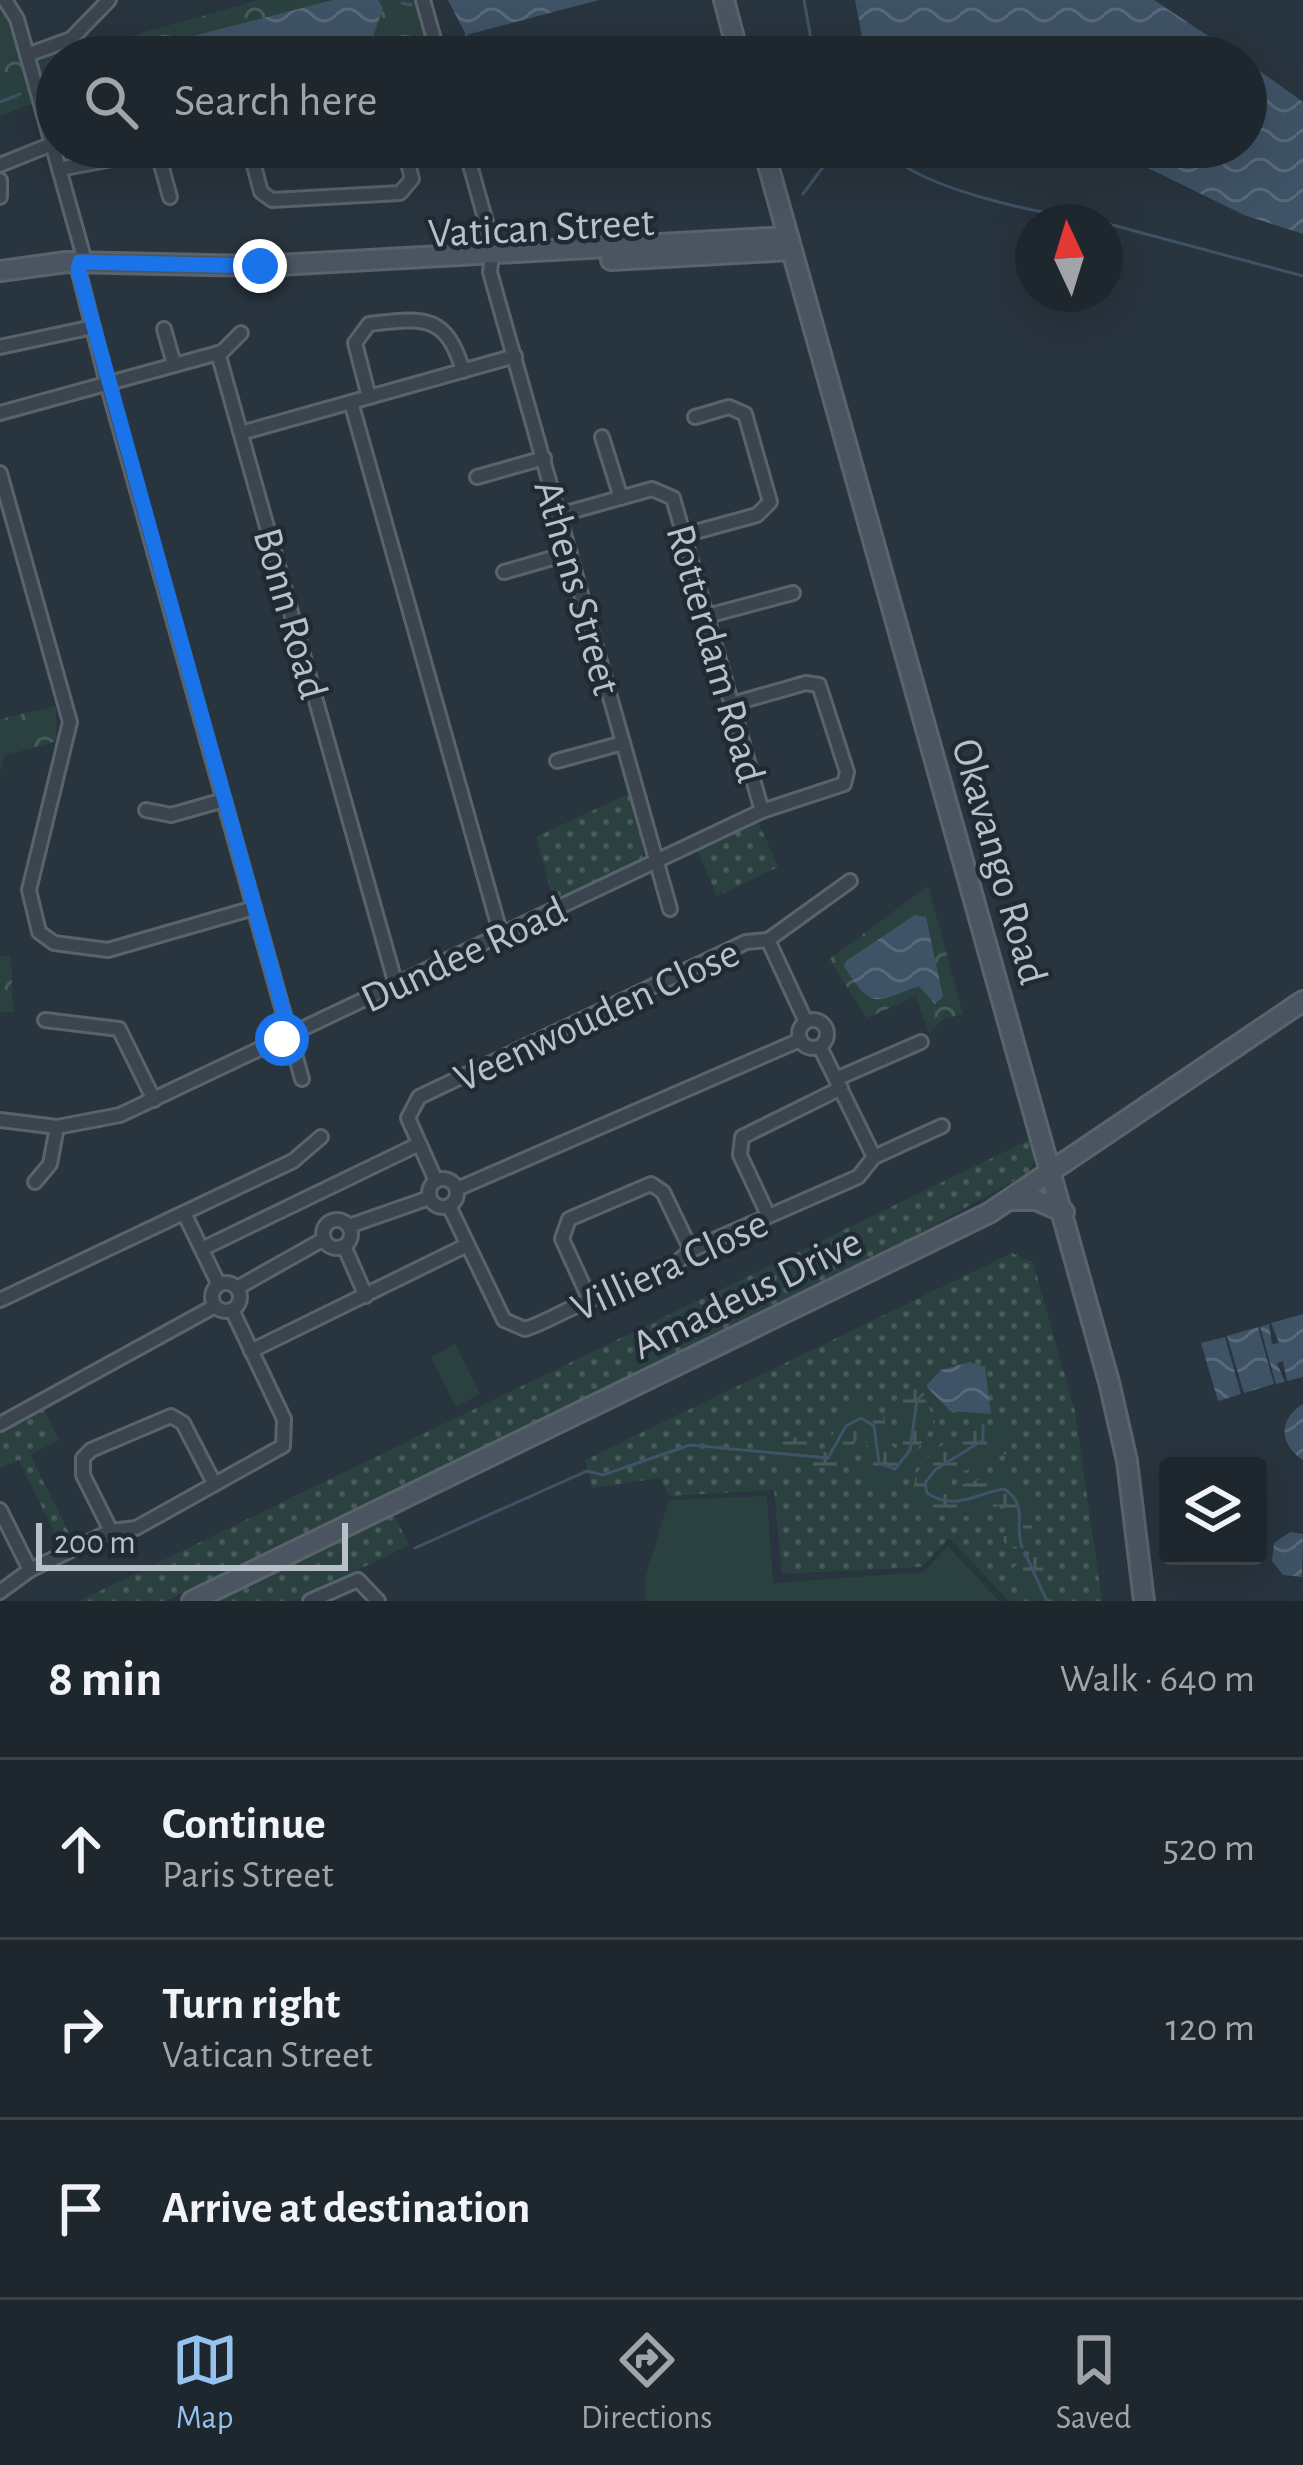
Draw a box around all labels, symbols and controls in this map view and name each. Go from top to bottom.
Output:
search box [36,36,1267,168]
icon: search [78,69,144,135]
text: Search here [174,79,377,124]
street label: Vatican Street [427,201,655,255]
north arrow [1015,204,1123,312]
route end [233,239,287,293]
street label: Athens Street [526,476,628,700]
street label: Rotterdam Road [658,520,772,787]
street label: Bonn Road [246,523,334,704]
street label: Okavango Road [944,734,1054,989]
street label: Dundee Road [355,889,573,1020]
street label: Veenwouden Close [448,932,746,1100]
route start [255,1012,309,1066]
street label: Villiera Close [565,1202,774,1330]
street label: Amadeus Drive [626,1220,868,1367]
map controls [1159,1457,1267,1565]
button: layers [1159,1457,1267,1565]
scale bar [36,1517,348,1570]
text: 200 m [54,1527,136,1560]
text: 8 min [48,1654,162,1705]
text: Walk · 640 m [1060,1660,1255,1699]
text: Continue [162,1802,326,1847]
icon: ahead [48,1816,114,1882]
text: 520 m [1163,1829,1255,1868]
text: Paris Street [162,1856,334,1895]
text: Turn right [162,1982,340,2027]
icon: right [48,1996,114,2062]
text: 120 m [1166,2009,1255,2048]
text: Vatican Street [162,2036,372,2075]
icon: arrive [48,2176,114,2242]
text: Arrive at destination [162,2186,530,2231]
tab: Map [172,2327,238,2439]
tab: Directions [581,2327,712,2439]
tab: Saved [1056,2327,1131,2439]

